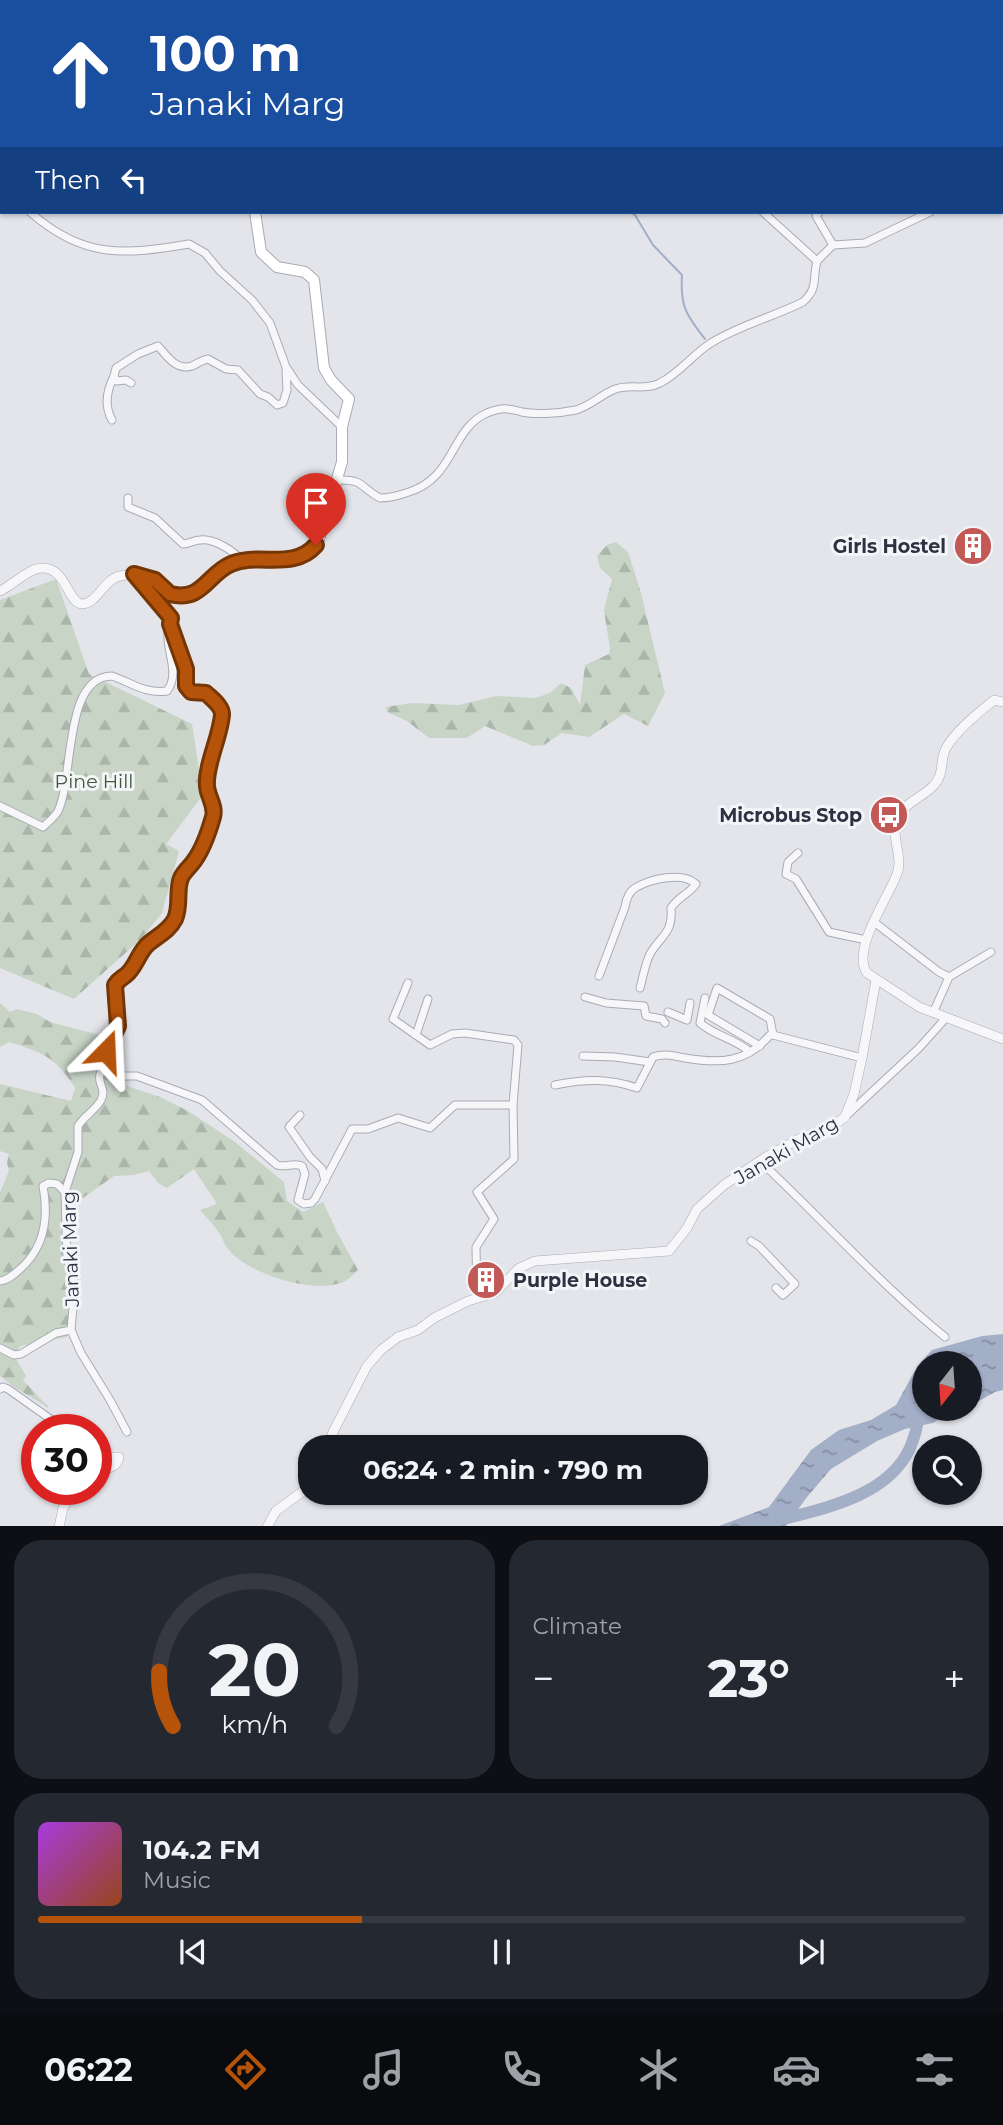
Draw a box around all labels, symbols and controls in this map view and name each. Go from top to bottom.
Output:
text: 100 m [150,24,301,83]
icon: ahead [35,28,126,119]
text: Janaki Marg [150,84,345,123]
icon: left [115,161,153,199]
text: Then [35,164,101,196]
pin [286,473,346,545]
icon: arrive [297,484,335,522]
building icon: Girls Hostel [952,525,994,567]
place label: Girls Hostel [833,535,946,558]
park label: Pine Hill [55,770,133,793]
bus stop icon: Microbus Stop [868,794,910,836]
place label: Microbus Stop [719,804,862,827]
position arrow [69,1014,143,1088]
street label: Janaki Marg [729,1111,842,1190]
street label: Janaki Marg [57,1191,84,1308]
building icon: Purple House [465,1259,507,1301]
place label: Purple House [513,1269,647,1292]
north arrow [912,1351,982,1421]
map controls [912,1351,982,1505]
speed limit sign: 30 [21,1414,112,1505]
button: search [912,1435,982,1505]
text: 06:24 · 2 min · 790 m [363,1454,643,1486]
text: Climate [533,1612,622,1640]
text: 20 [208,1626,300,1714]
text: 23° [708,1647,790,1710]
text: − [533,1655,554,1702]
text: + [943,1655,965,1702]
text: km/h [221,1708,288,1738]
text: 104.2 FM [143,1834,261,1866]
text: Music [143,1866,211,1894]
icon: previous [174,1933,212,1971]
icon: pause [483,1933,521,1971]
icon: next [792,1933,830,1971]
icon: directions [221,2045,270,2094]
icon: music [359,2045,408,2094]
icon: phone [497,2045,546,2094]
icon: climate [634,2045,683,2094]
icon: car [772,2045,821,2094]
icon: filters [910,2045,959,2094]
text: 06:22 [44,2050,133,2089]

